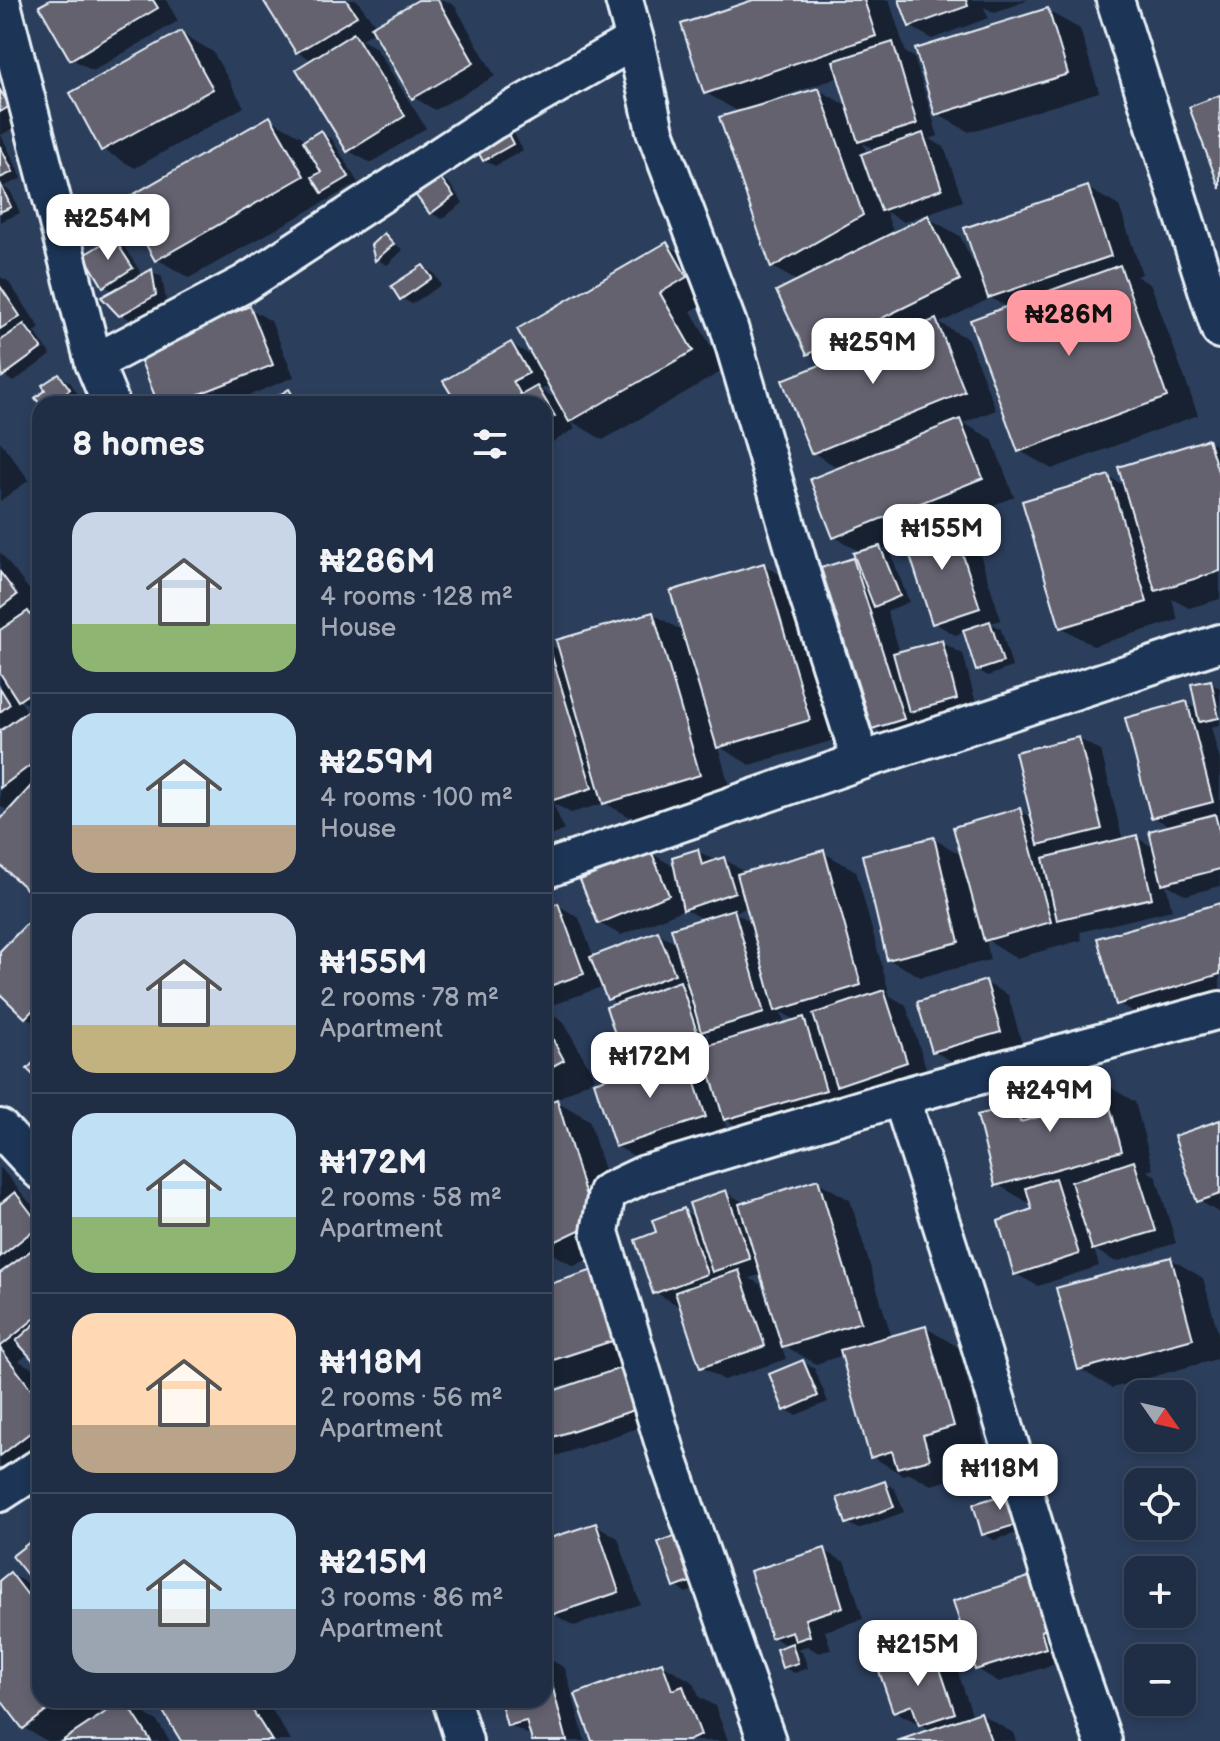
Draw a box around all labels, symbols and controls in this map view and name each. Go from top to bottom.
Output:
pin: ₦254M [52,194,164,262]
text: ₦254M [64,204,152,235]
pin: ₦286M [1013,290,1125,358]
text: ₦286M [1025,300,1113,331]
pin: ₦259M [817,318,929,386]
text: ₦259M [829,328,917,359]
icon: filters [468,422,512,466]
text: 8 homes [72,424,205,465]
pin: ₦155M [886,504,998,572]
text: ₦155M [901,514,983,545]
text: ₦286M [320,541,435,582]
icon: home [136,544,232,640]
text: 4 rooms · 128 m² [320,582,513,613]
text: House [320,613,396,644]
text: ₦259M [320,742,434,783]
icon: home [136,745,232,841]
text: 4 rooms · 100 m² [320,783,513,814]
text: House [320,814,396,845]
text: ₦155M [320,942,427,983]
icon: home [136,945,232,1041]
text: 2 rooms · 78 m² [320,983,499,1014]
text: Apartment [320,1014,443,1045]
pin: ₦172M [594,1032,706,1100]
text: ₦172M [609,1042,691,1073]
pin: ₦249M [994,1066,1106,1134]
text: ₦249M [1007,1076,1093,1107]
text: ₦172M [320,1142,427,1183]
icon: home [136,1145,232,1241]
text: 2 rooms · 58 m² [320,1183,502,1214]
text: Apartment [320,1214,443,1245]
text: ₦118M [320,1342,423,1383]
icon: home [136,1345,232,1441]
north arrow [1124,1380,1196,1452]
map controls [1124,1380,1196,1716]
text: 2 rooms · 56 m² [320,1383,503,1414]
text: Apartment [320,1414,443,1445]
pin: ₦118M [944,1444,1056,1512]
text: ₦118M [961,1454,1039,1485]
button: locate [1124,1468,1196,1540]
text: ₦215M [320,1542,427,1583]
icon: home [136,1545,232,1641]
button: + [1124,1556,1196,1628]
text: 3 rooms · 86 m² [320,1583,504,1614]
text: Apartment [320,1614,443,1645]
pin: ₦215M [862,1620,974,1688]
text: ₦215M [877,1630,959,1661]
button: − [1124,1644,1196,1716]

